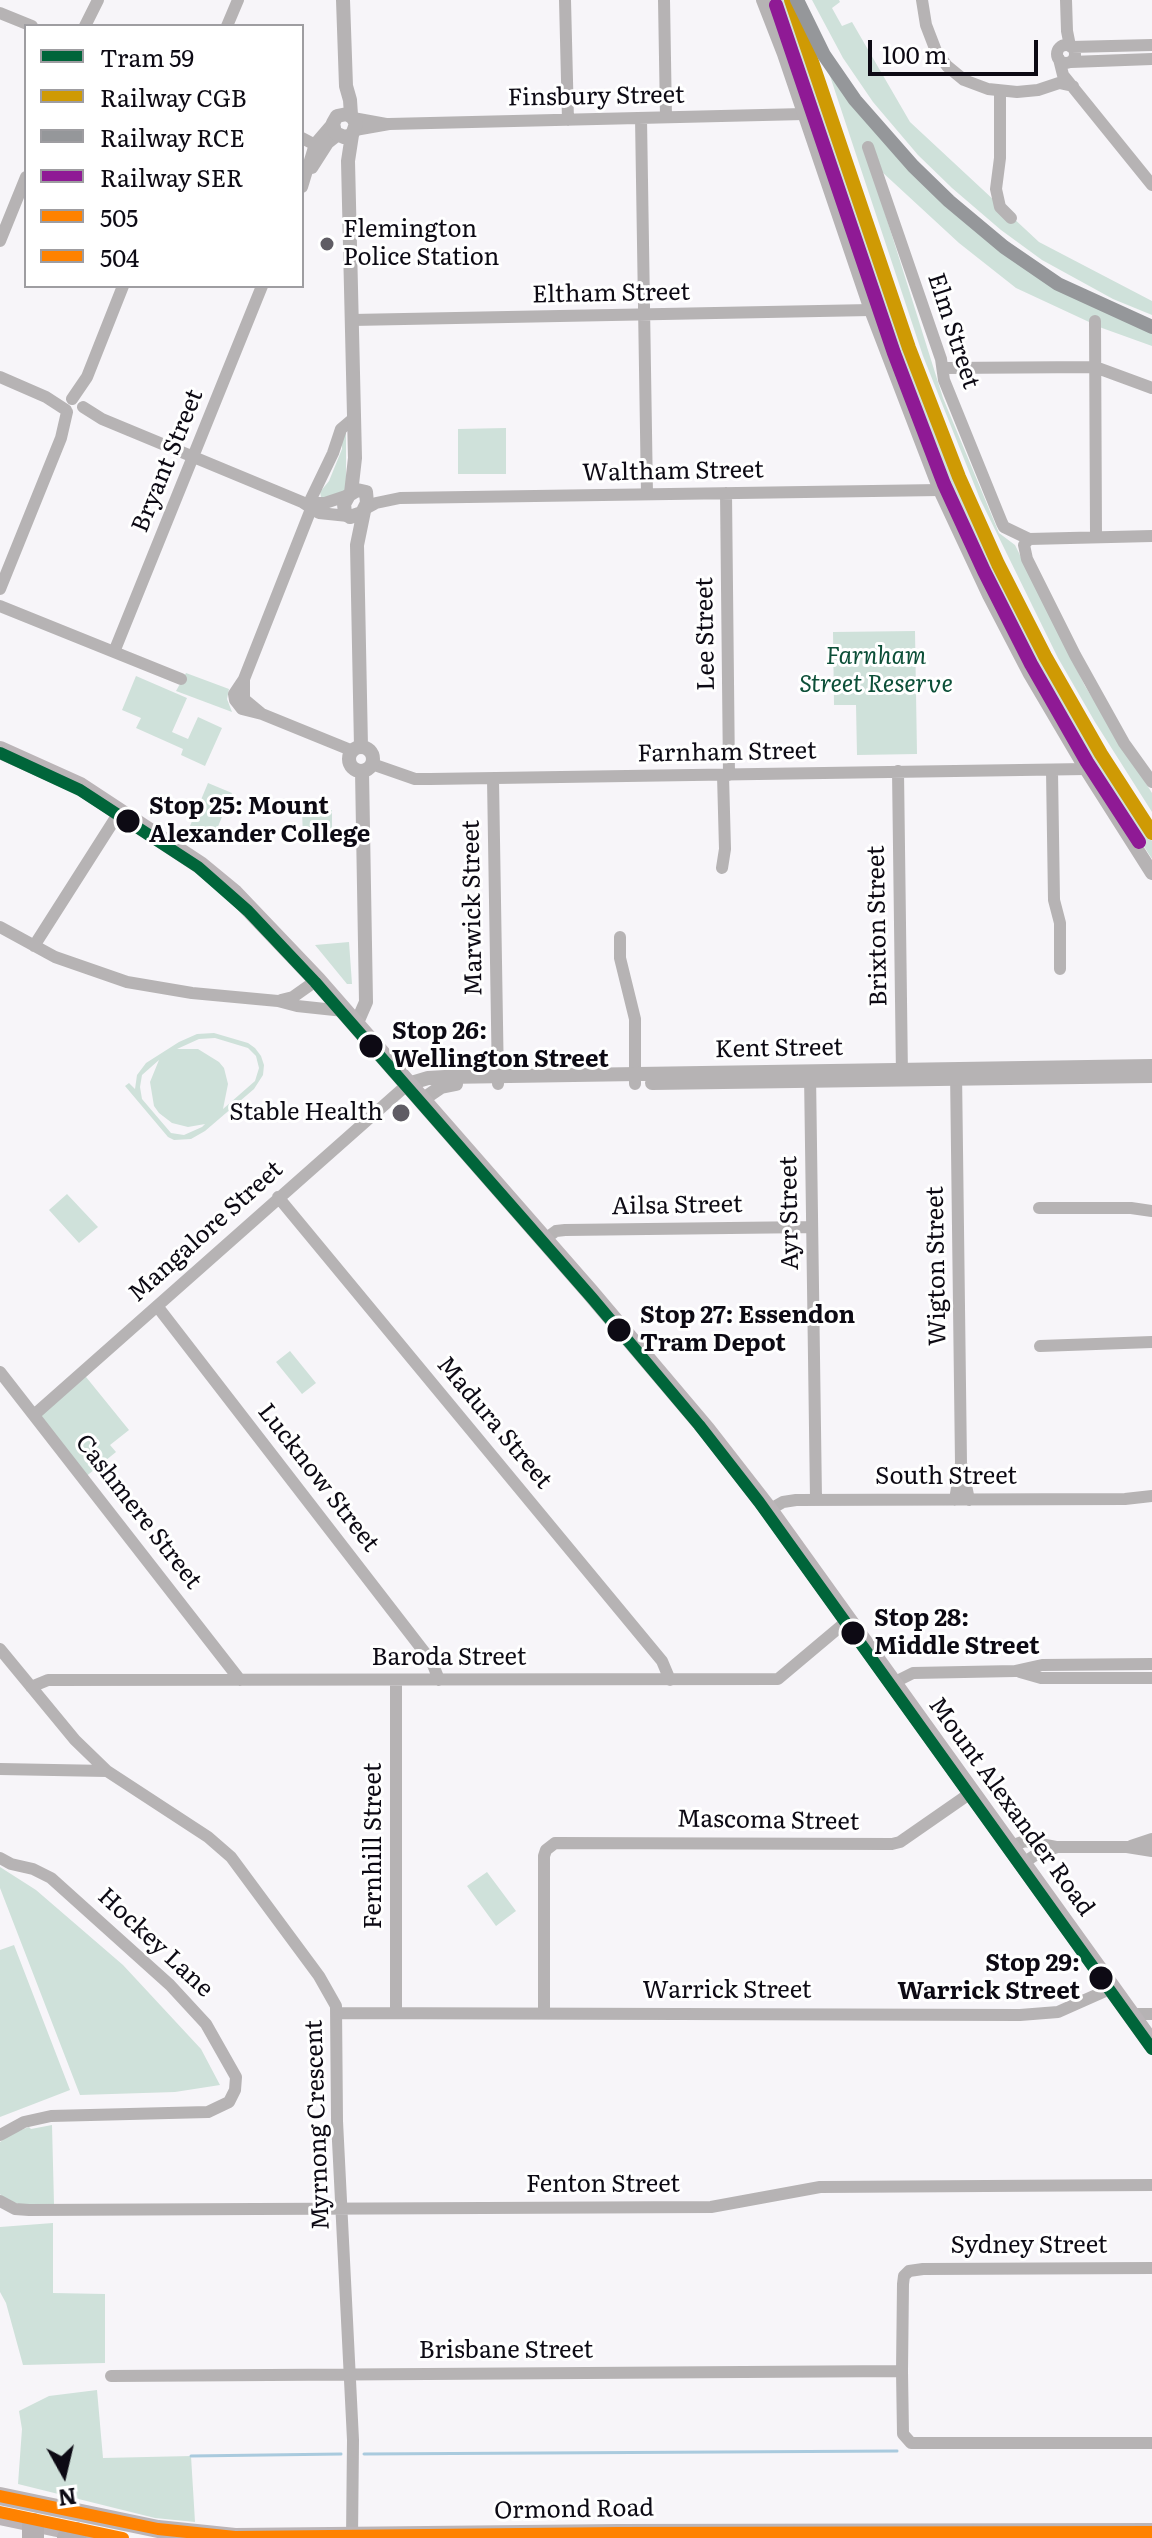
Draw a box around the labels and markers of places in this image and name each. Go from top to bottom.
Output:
place label: Flemington Police Station [343,216,499,272]
marker: Flemington Police Station [318,235,336,253]
place label: Stop 25: Mount Alexander College [149,793,370,849]
marker: Stop 25: Mount Alexander College [114,807,142,835]
place label: Stop 26: Wellington Street [392,1018,609,1074]
marker: Stop 26: Wellington Street [357,1032,385,1060]
place label: Stable Health [229,1099,383,1127]
marker: Stable Health [390,1102,412,1124]
place label: Stop 27: Essendon Tram Depot [640,1302,855,1358]
marker: Stop 27: Essendon Tram Depot [605,1316,633,1344]
place label: Stop 28: Middle Street [874,1605,1039,1661]
marker: Stop 28: Middle Street [839,1619,867,1647]
place label: Stop 29: Warrick Street [897,1950,1080,2006]
marker: Stop 29: Warrick Street [1087,1964,1115,1992]

